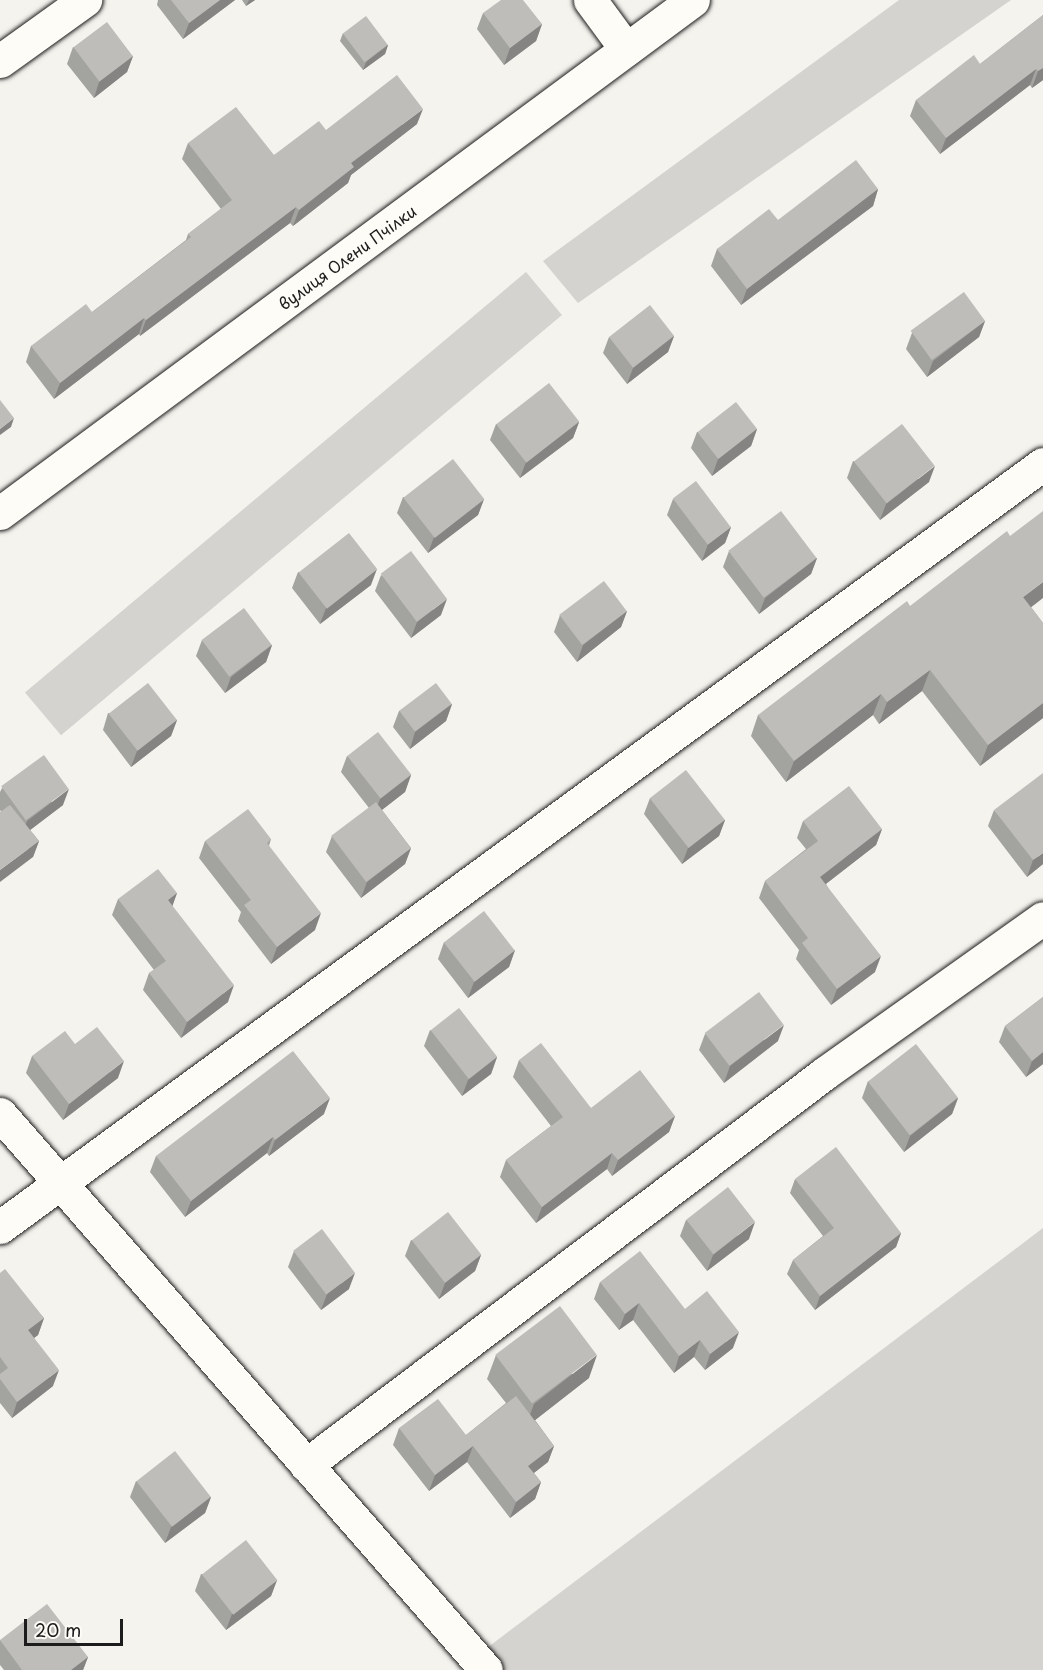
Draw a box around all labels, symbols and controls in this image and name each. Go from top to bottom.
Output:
street label: вулиця Олени Пчілки [274,200,420,314]
scale bar [27,1607,126,1645]
text: 20 m [35,1616,81,1643]

